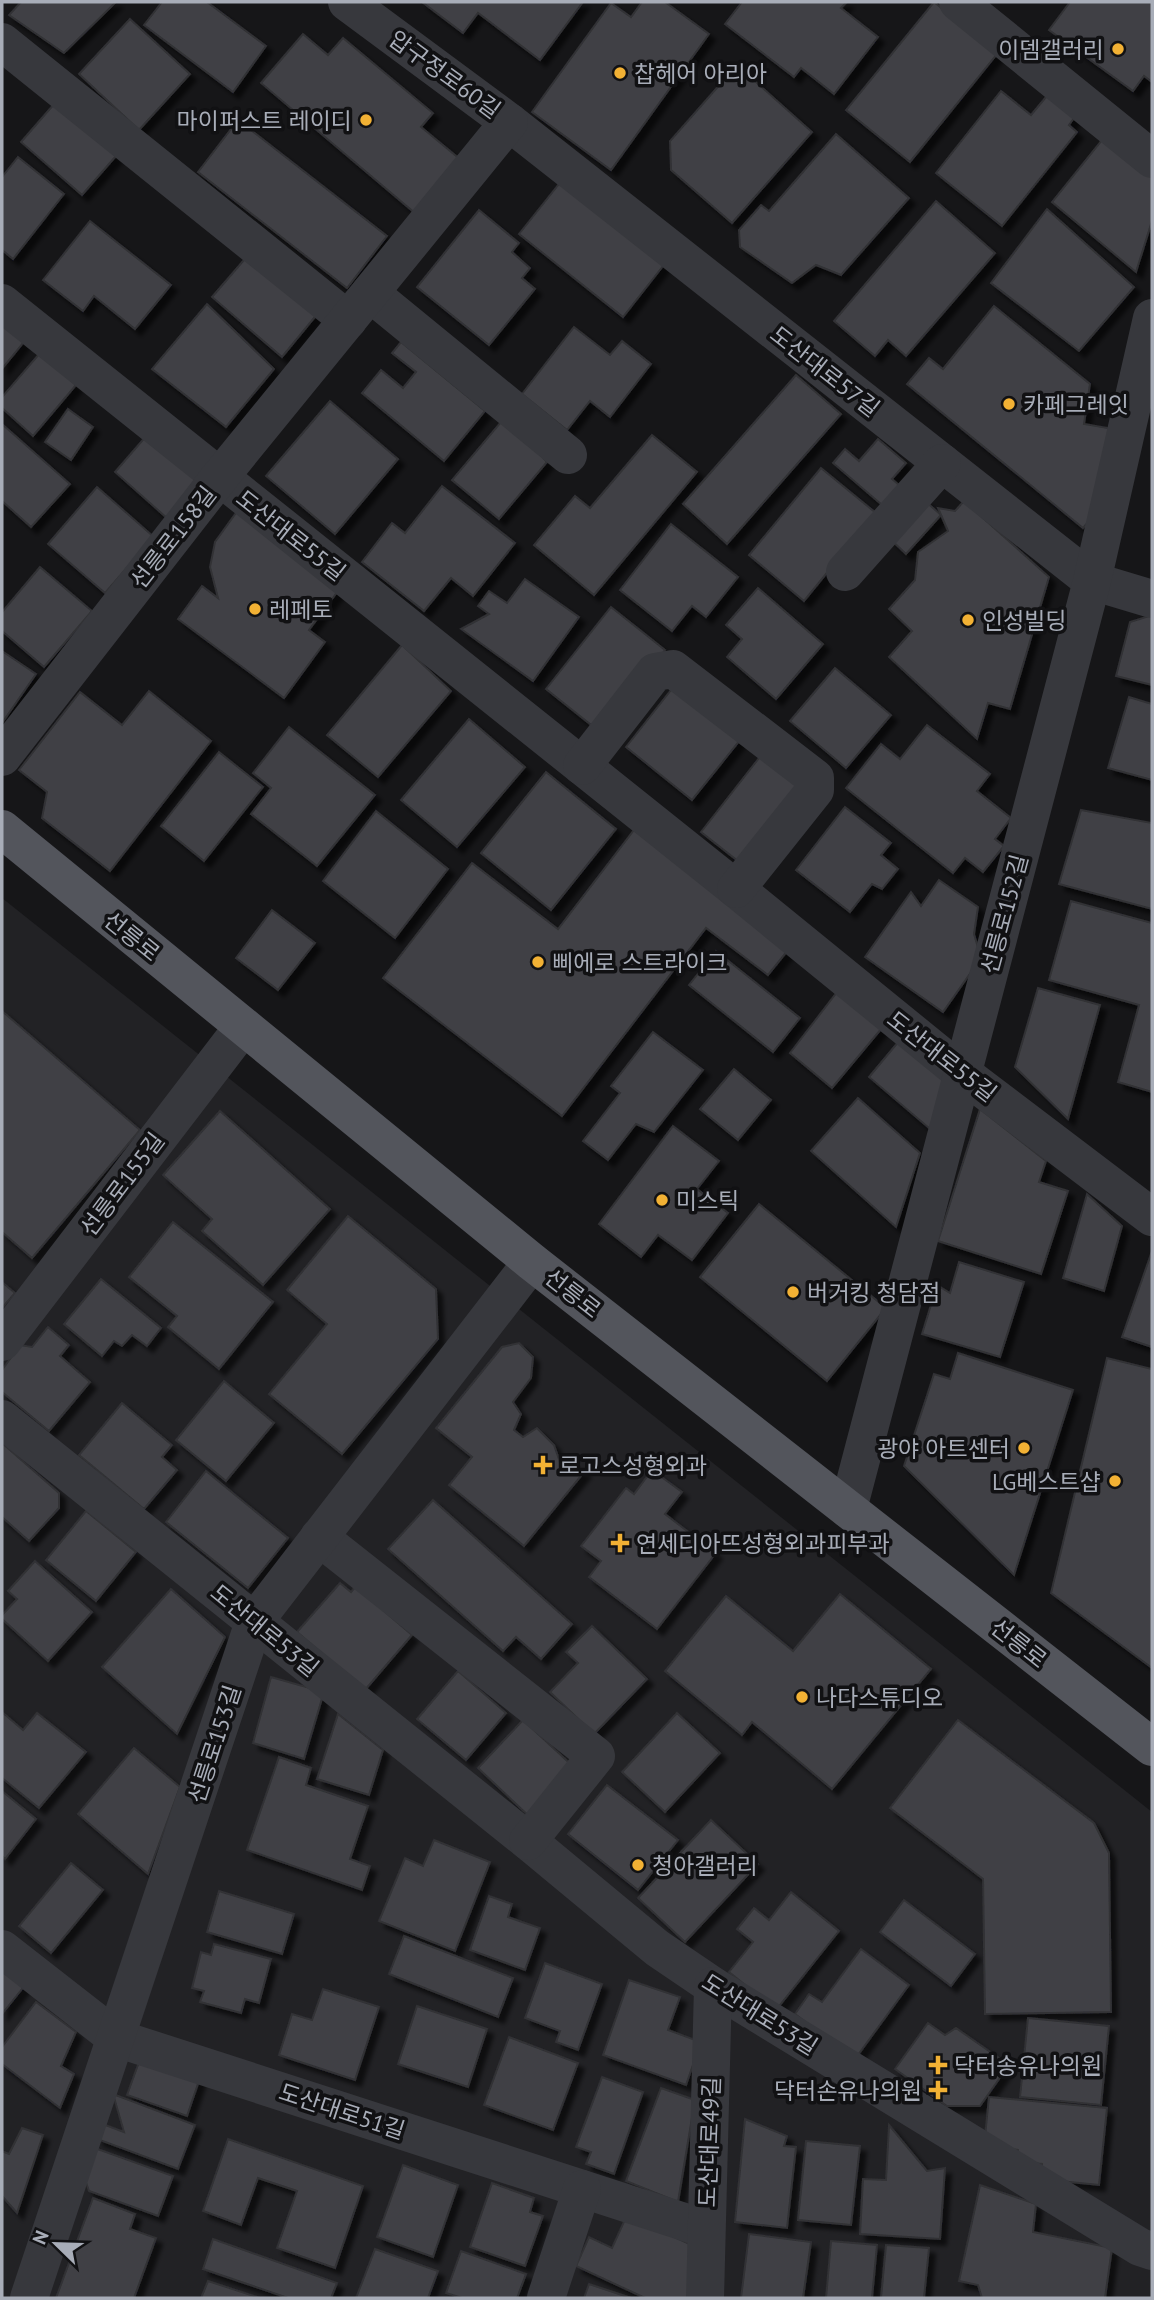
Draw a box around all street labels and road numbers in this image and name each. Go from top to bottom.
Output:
street label: 압구정로60길 [384,24,506,124]
street label: 도산대로57길 [765,319,885,423]
street label: 선릉로158길 [124,480,222,594]
street label: 도산대로55길 [231,483,351,587]
street label: 선릉로152길 [974,851,1034,977]
street label: 선릉로 [98,905,166,967]
street label: 도산대로55길 [882,1004,1002,1108]
street label: 선릉로155길 [74,1126,170,1242]
street label: 선릉로 [539,1262,607,1324]
street label: 도산대로53길 [205,1578,325,1682]
street label: 선릉로 [985,1612,1053,1674]
street label: 선릉로153길 [181,1681,247,1807]
street label: 도산대로53길 [697,1967,823,2061]
street label: 도산대로49길 [692,2076,726,2208]
street label: 도산대로51길 [275,2077,409,2145]

